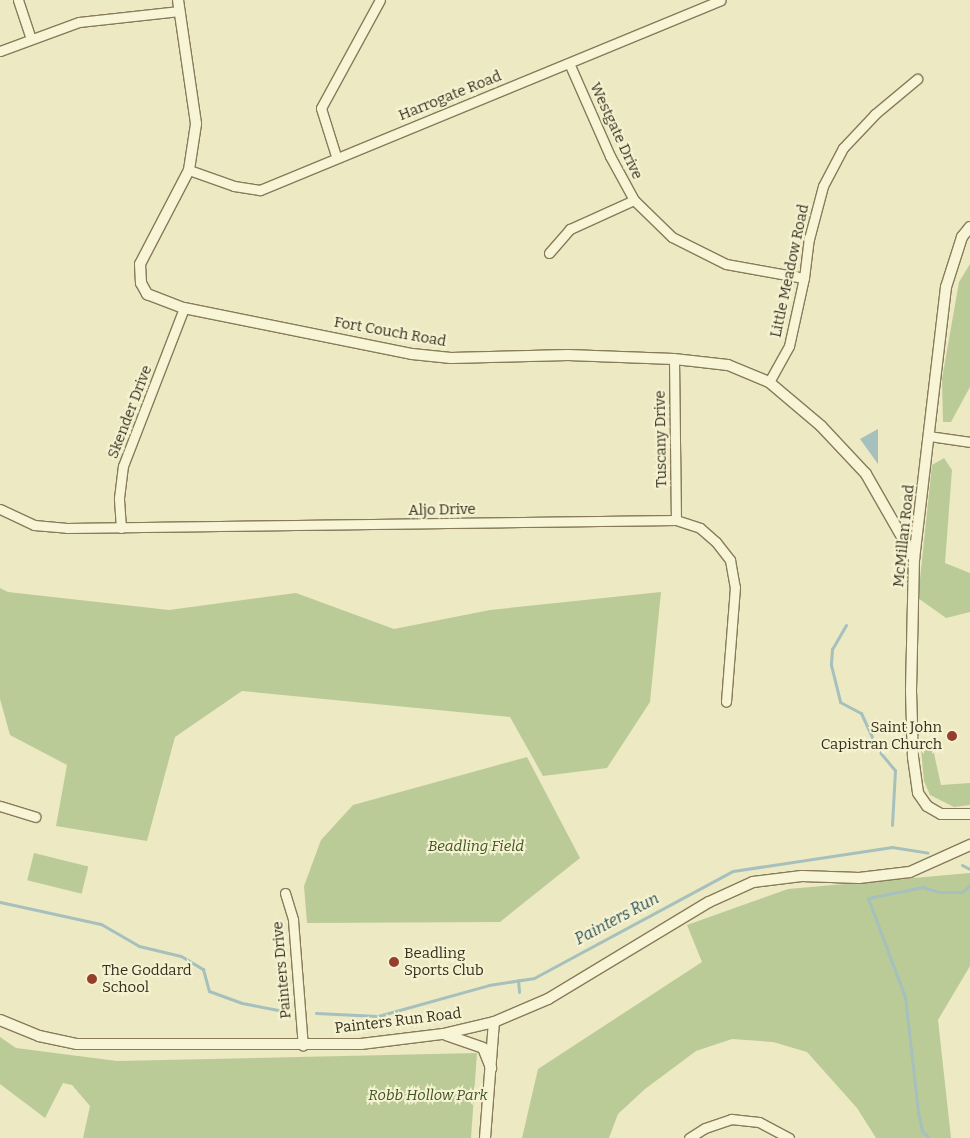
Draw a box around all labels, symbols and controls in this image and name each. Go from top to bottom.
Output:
street label: Harrogate Road [396,67,504,125]
street label: Westgate Drive [586,80,646,182]
street label: Little Meadow Road [767,203,813,339]
street label: Fort Couch Road [332,313,448,351]
street label: Skender Drive [104,363,156,461]
street label: Tuscany Drive [651,390,671,488]
street label: McMillan Road [890,484,918,588]
street label: Aljo Drive [408,500,476,520]
place label: Saint John Capistran Church [821,718,942,753]
marker: Saint John Capistran Church [946,730,958,742]
park label: Beadling Field [428,838,524,856]
water label: Painters Run [572,889,662,949]
street label: Painters Drive [269,921,295,1019]
place label: Beadling Sports Club [404,944,484,979]
marker: Beadling Sports Club [388,956,400,968]
place label: The Goddard School [102,961,192,996]
marker: The Goddard School [86,973,98,985]
street label: Painters Run Road [334,1004,462,1038]
park label: Robb Hollow Park [368,1087,488,1105]

